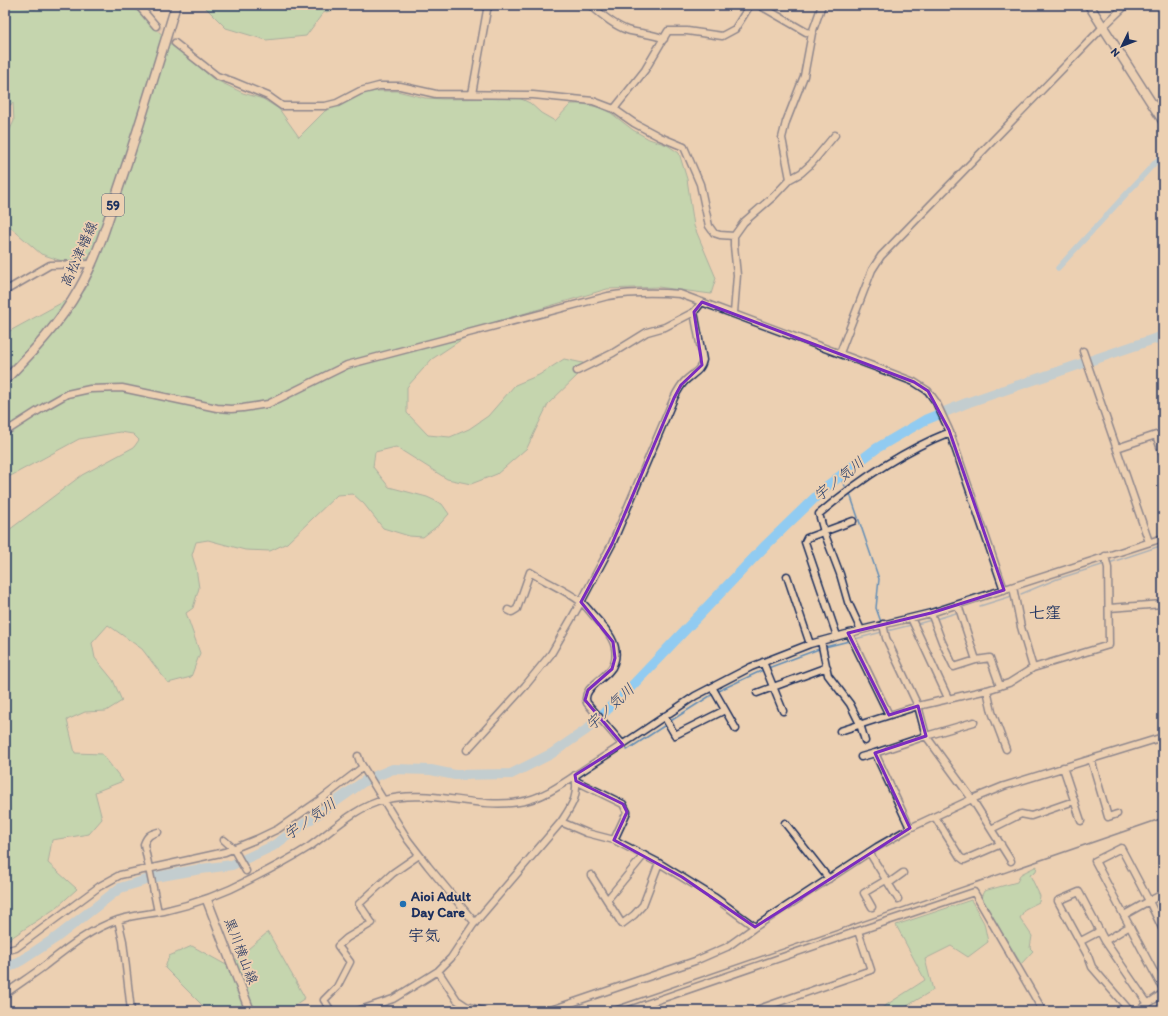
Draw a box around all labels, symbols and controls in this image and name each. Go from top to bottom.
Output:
north arrow [1102,26,1142,66]
text: N [1108,45,1122,60]
road number: 59 [102,194,124,216]
street label: 高松津幡線 [57,219,101,289]
water label: 宇ノ気川 [810,453,868,505]
district label: 七窪 [1029,603,1061,622]
water label: 宇ノ気川 [582,680,638,734]
water label: 宇ノ気川 [280,794,340,844]
place label: Aioi Adult Day Care [410,888,472,921]
marker: Aioi Adult Day Care [398,899,408,909]
street label: 黒川横山線 [221,915,261,987]
district label: 宇気 [408,926,440,945]

